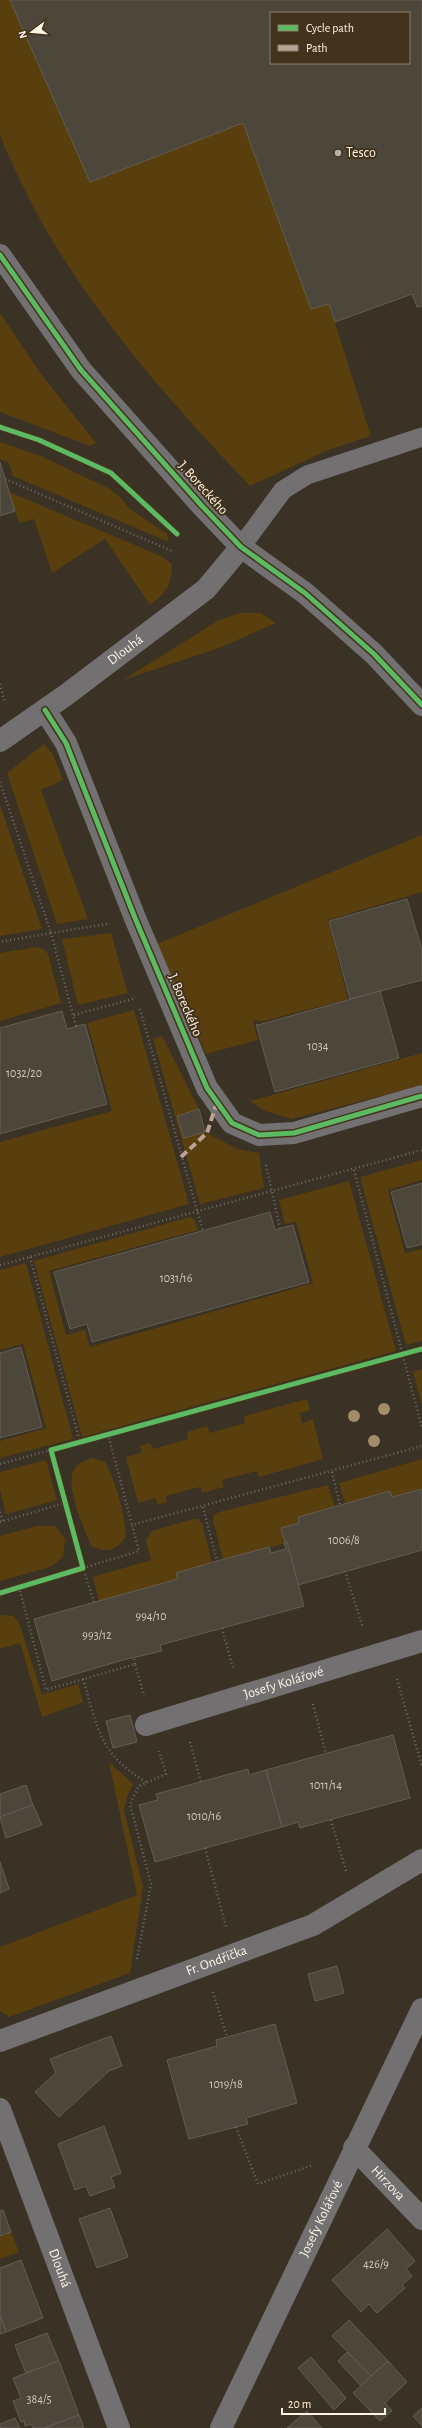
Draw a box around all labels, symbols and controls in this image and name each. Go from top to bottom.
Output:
north arrow [12,12,52,52]
legend [270,12,410,64]
text: Cycle path [306,22,354,35]
text: N [17,29,29,40]
text: Path [306,42,328,54]
place label: Tesco [346,146,376,160]
marker: Tesco [333,148,343,158]
street label: J. Boreckého [175,459,231,518]
street label: Dlouhá [105,632,146,668]
street label: J. Boreckého [166,972,205,1039]
house number: 1034 [307,1040,329,1052]
house number: 1032/20 [6,1067,42,1079]
house number: 1031/16 [160,1272,193,1284]
house number: 1006/8 [328,1534,360,1546]
house number: 994/10 [136,1610,166,1622]
house number: 993/12 [82,1629,112,1641]
street label: Josefy Kolářové [242,1664,325,1702]
house number: 1011/14 [310,1779,342,1791]
house number: 1010/16 [187,1810,221,1822]
street label: Fr. Ondříčka [184,1943,249,1978]
house number: 1019/18 [209,2078,243,2090]
street label: Hirzova [368,2163,408,2204]
street label: Josefy Kolářové [297,2178,346,2259]
street label: Dlouhá [46,2247,73,2290]
house number: 426/9 [363,2258,389,2270]
scale bar [282,2390,385,2416]
house number: 384/5 [27,2393,51,2405]
text: 20 m [288,2398,311,2410]

